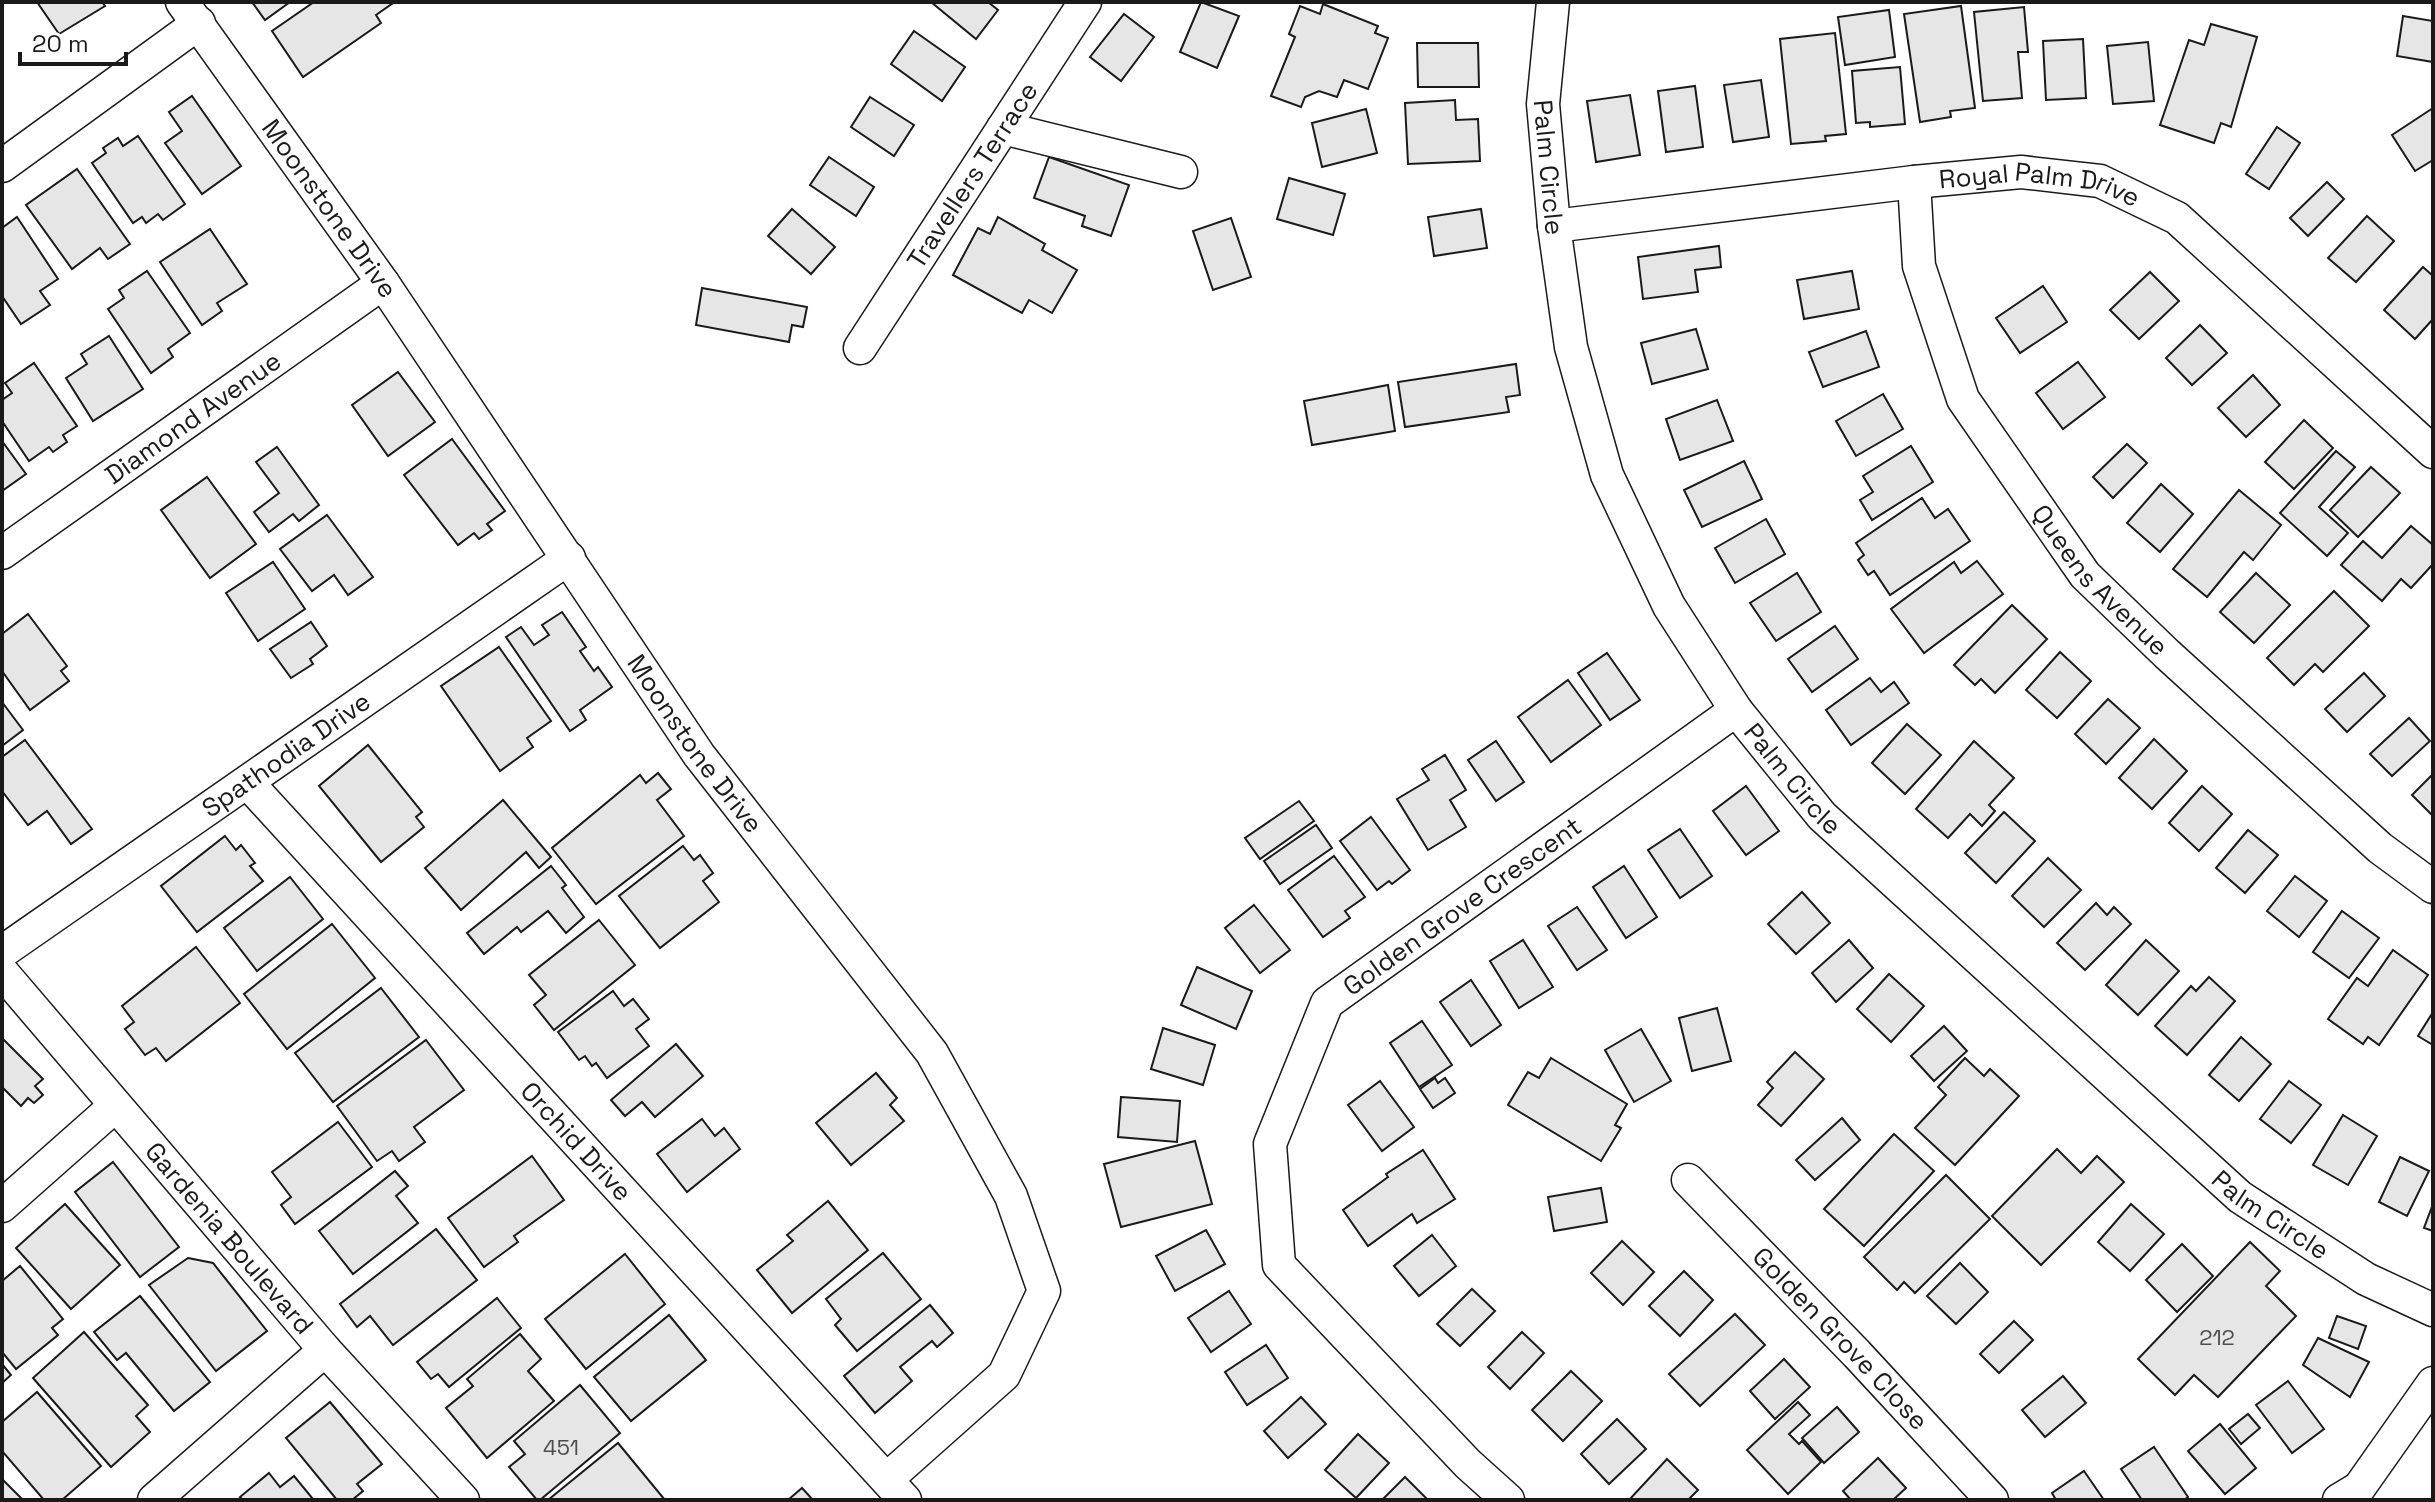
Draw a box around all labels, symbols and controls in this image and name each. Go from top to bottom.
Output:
scale bar [20,16,126,66]
text: 20 m [32,28,89,59]
street label: Travellers Terrace [899,75,1045,275]
street label: Palm Circle [1526,98,1572,237]
street label: Moonstone Drive [254,112,405,305]
street label: Royal Palm Drive [1937,154,2146,215]
street label: Diamond Avenue [98,344,288,492]
street label: Queens Avenue [2024,498,2176,663]
street label: Moonstone Drive [620,648,771,840]
street label: Spathodia Drive [195,684,377,825]
street label: Palm Circle [1736,716,1849,842]
street label: Golden Grove Crescent [1336,809,1588,1003]
street label: Orchid Drive [513,1074,640,1208]
street label: Gardenia Boulevard [138,1135,321,1341]
street label: Palm Circle [2204,1162,2336,1267]
street label: Golden Grove Close [1745,1240,1936,1437]
house number: 212 [2199,1323,2235,1351]
house number: 451 [543,1433,579,1461]

